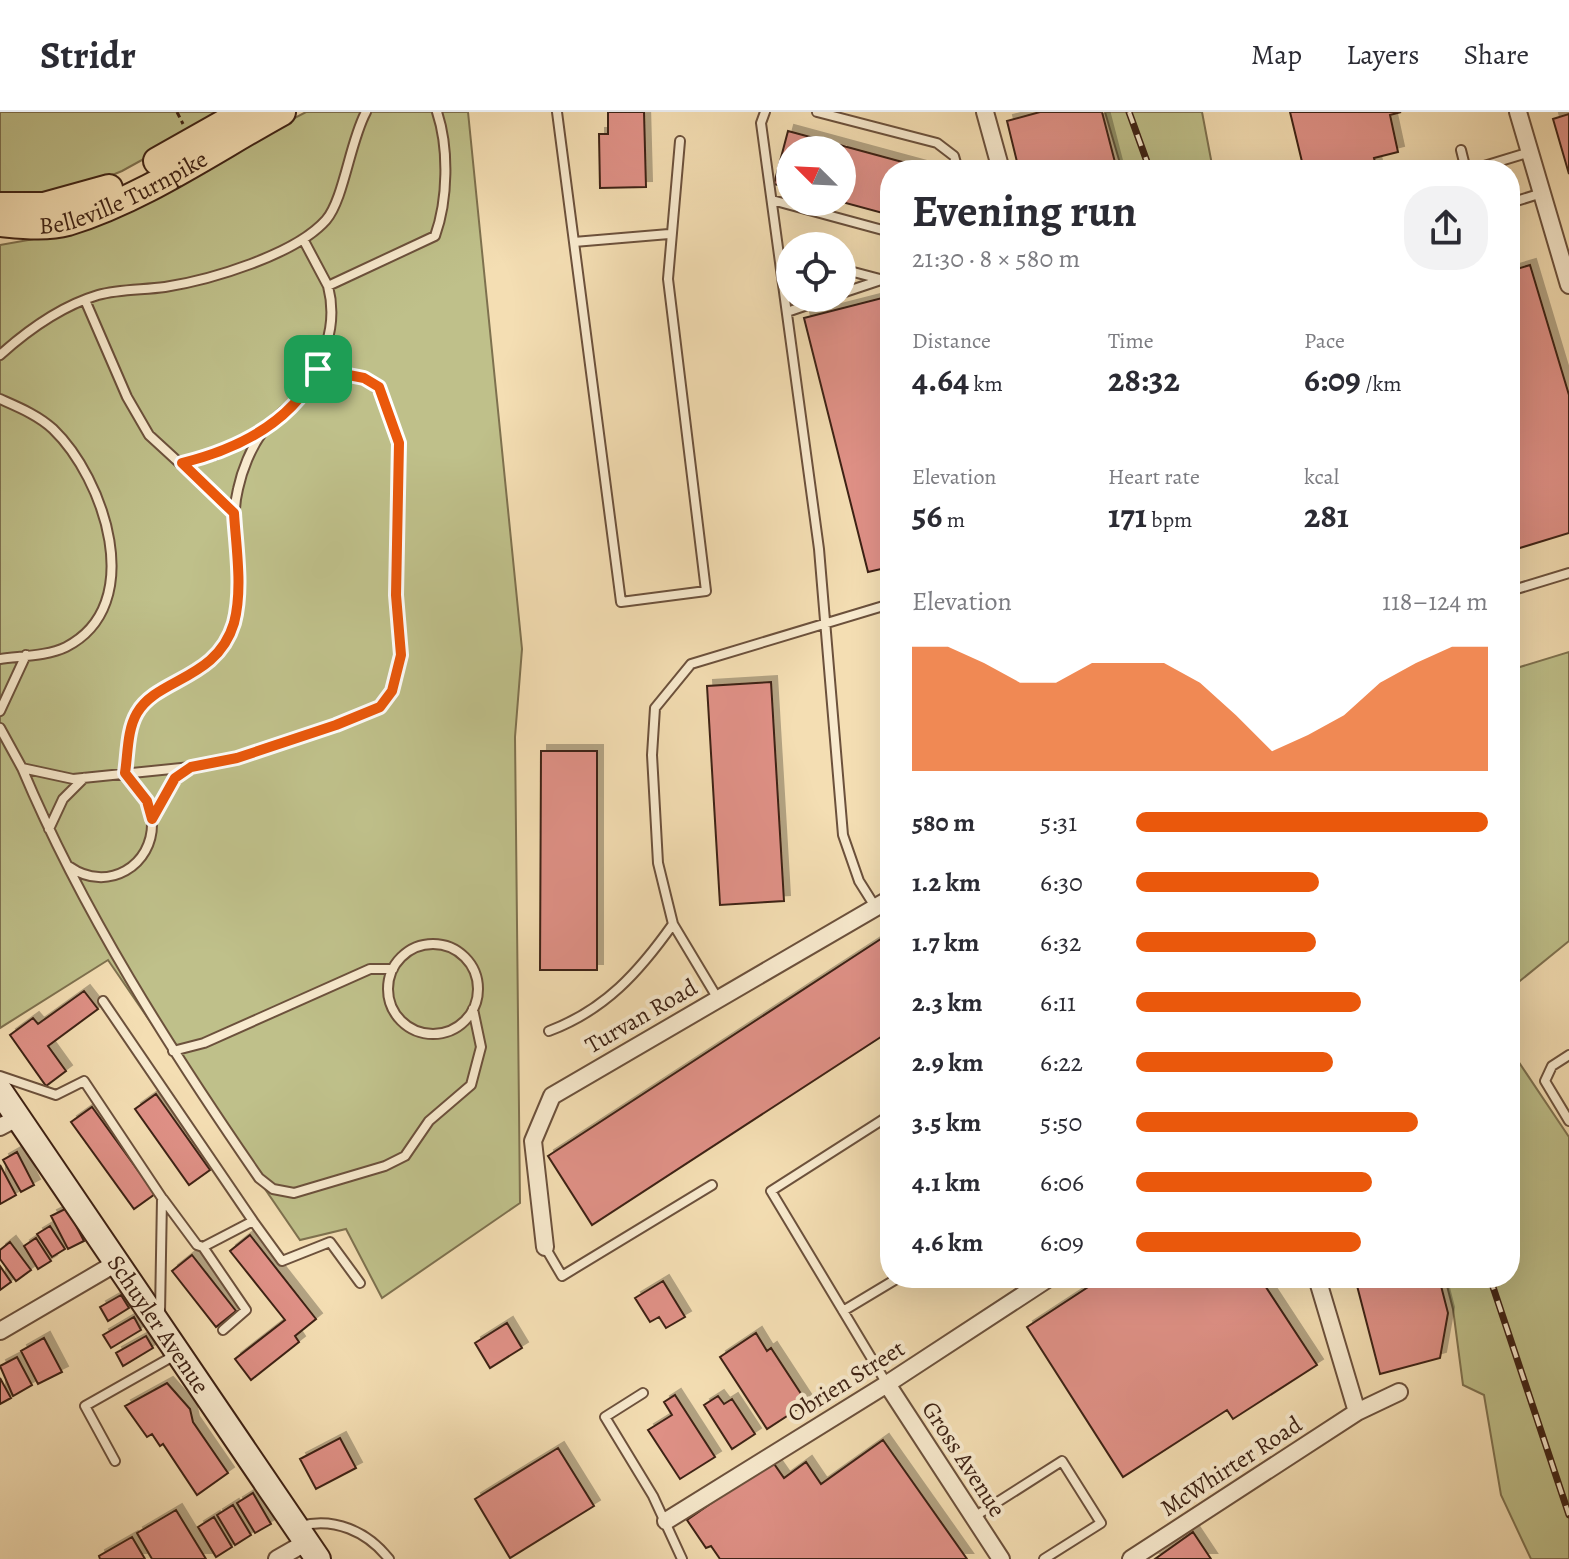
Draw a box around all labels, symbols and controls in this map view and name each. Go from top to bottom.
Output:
text: Stridr [40,29,136,81]
text: Map [1251,36,1302,74]
text: Layers [1346,36,1419,74]
text: Share [1463,36,1529,74]
north arrow [776,136,856,216]
map controls [776,136,856,312]
street label: Belleville Turnpike [38,143,213,242]
text: Evening run [912,181,1137,241]
button: share [1404,186,1488,270]
button: locate [776,232,856,312]
text: 21:30 · 8 × 580 m [912,241,1080,276]
text: Distance [912,326,991,356]
text: Time [1108,326,1154,356]
text: Pace [1304,326,1345,356]
pin [284,335,352,403]
icon: arrive [296,347,340,391]
text: 4.64 [912,356,969,403]
text: 28:32 [1108,356,1180,403]
text: 6:09 [1304,356,1361,403]
text: km [969,369,1003,399]
text: /km [1361,369,1402,399]
text: Elevation [912,462,996,492]
text: Heart rate [1108,462,1200,492]
text: kcal [1304,462,1339,492]
text: 56 [912,492,942,539]
text: 171 [1108,492,1147,539]
text: 281 [1304,492,1349,539]
text: m [942,505,965,535]
text: bpm [1147,505,1192,535]
text: Elevation [912,584,1012,619]
text: 118–124 m [1382,584,1488,619]
text: 580 m [912,805,975,840]
text: 5:31 [1040,805,1077,840]
text: 1.2 km [912,865,981,900]
text: 6:30 [1040,865,1083,900]
text: 1.7 km [912,925,979,960]
text: 6:32 [1040,925,1081,960]
street label: Turvan Road [579,971,703,1061]
text: 2.3 km [912,985,983,1020]
text: 6:11 [1040,985,1076,1020]
text: 2.9 km [912,1045,984,1080]
text: 6:22 [1040,1045,1083,1080]
text: 3.5 km [912,1105,981,1140]
text: 5:50 [1040,1105,1082,1140]
text: 4.1 km [912,1165,980,1200]
text: 6:06 [1040,1165,1084,1200]
text: 4.6 km [912,1225,983,1260]
text: 6:09 [1040,1225,1084,1260]
street label: Schuyler Avenue [100,1249,217,1400]
street label: Obrien Street [781,1332,911,1430]
street label: Gross Avenue [915,1395,1013,1523]
street label: McWhirter Road [1154,1408,1308,1524]

